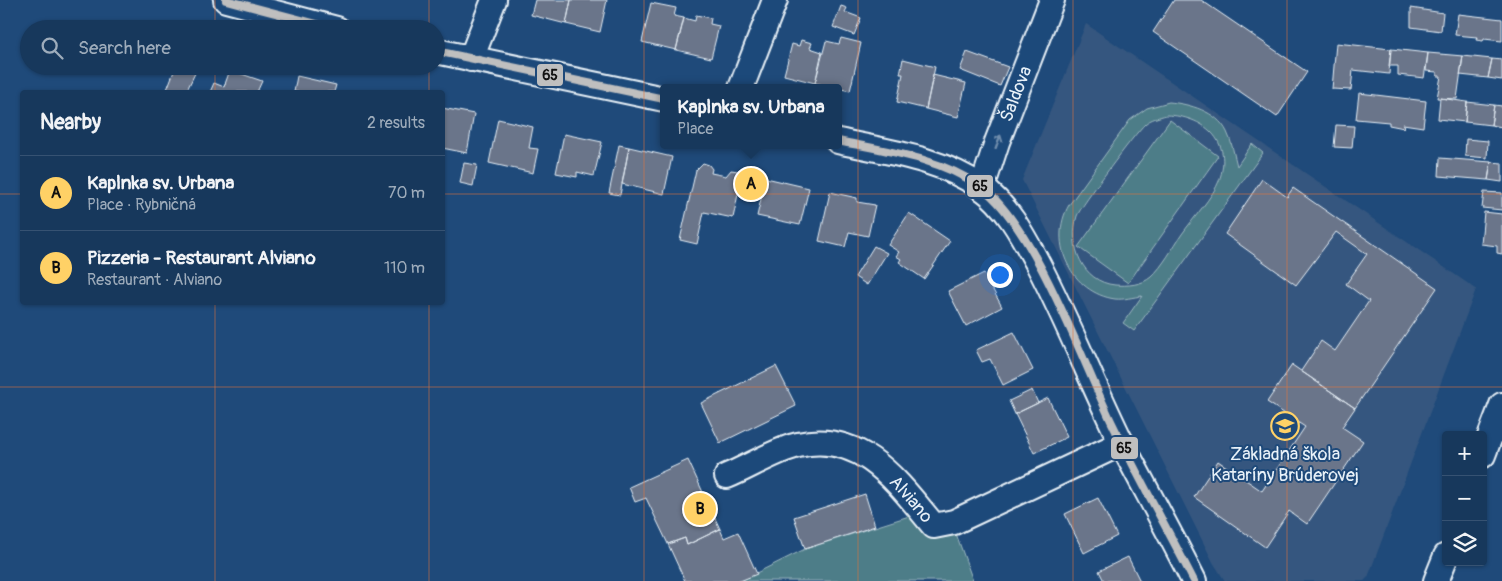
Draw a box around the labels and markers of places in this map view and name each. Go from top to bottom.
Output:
pin: A [735,165,767,203]
school or university icon: Základná škola Kataríny Brúderovej [1270,411,1300,441]
place label: Základná škola Kataríny Brúderovej [1211,443,1359,487]
pin: B [684,490,716,528]

